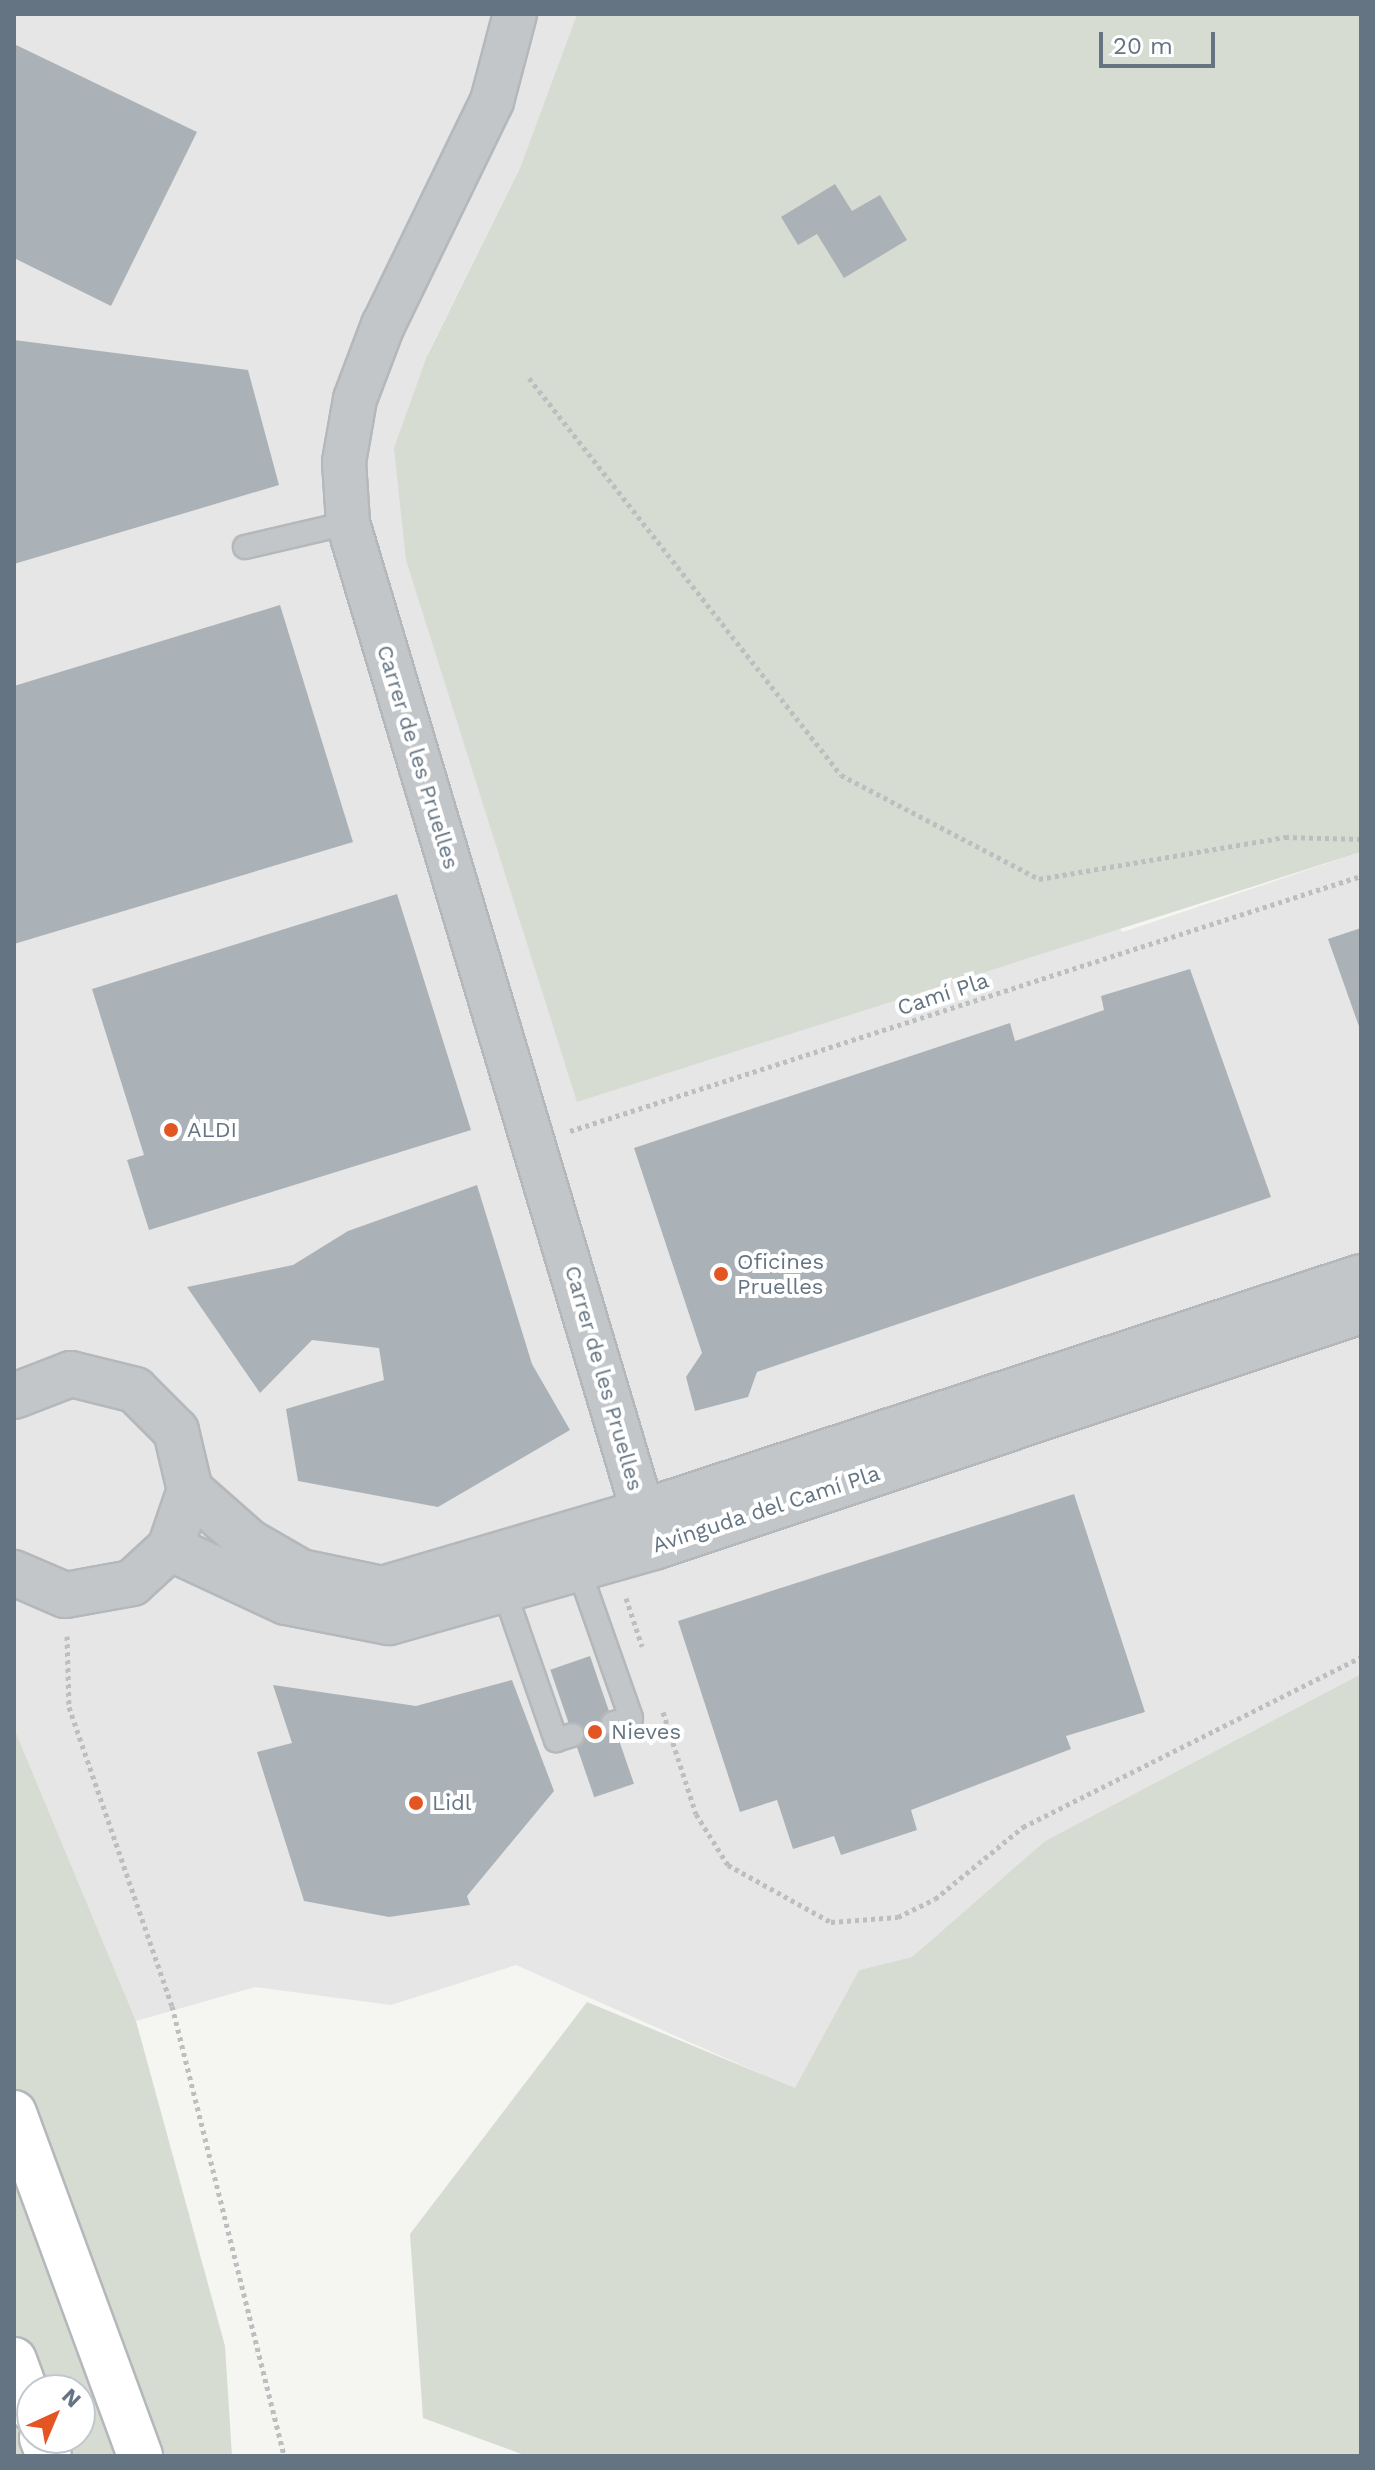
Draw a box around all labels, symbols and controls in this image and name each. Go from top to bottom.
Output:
scale bar [1103,16,1219,66]
text: 20 m [1113,32,1173,60]
street label: Carrer de les Pruelles [371,642,465,872]
street label: Camí Pla [894,967,992,1021]
place label: ALDI [187,1117,237,1143]
marker: ALDI [162,1121,180,1139]
place label: Oficines Pruelles [737,1248,824,1300]
street label: Carrer de les Pruelles [559,1262,649,1494]
marker: Oficines Pruelles [712,1265,730,1283]
street label: Avinguda del Camí Pla [648,1460,884,1558]
place label: Nieves [611,1719,681,1745]
marker: Nieves [586,1723,604,1741]
place label: Lidl [432,1790,472,1816]
marker: Lidl [407,1794,425,1812]
north arrow [16,2374,96,2454]
text: N [57,2383,86,2412]

